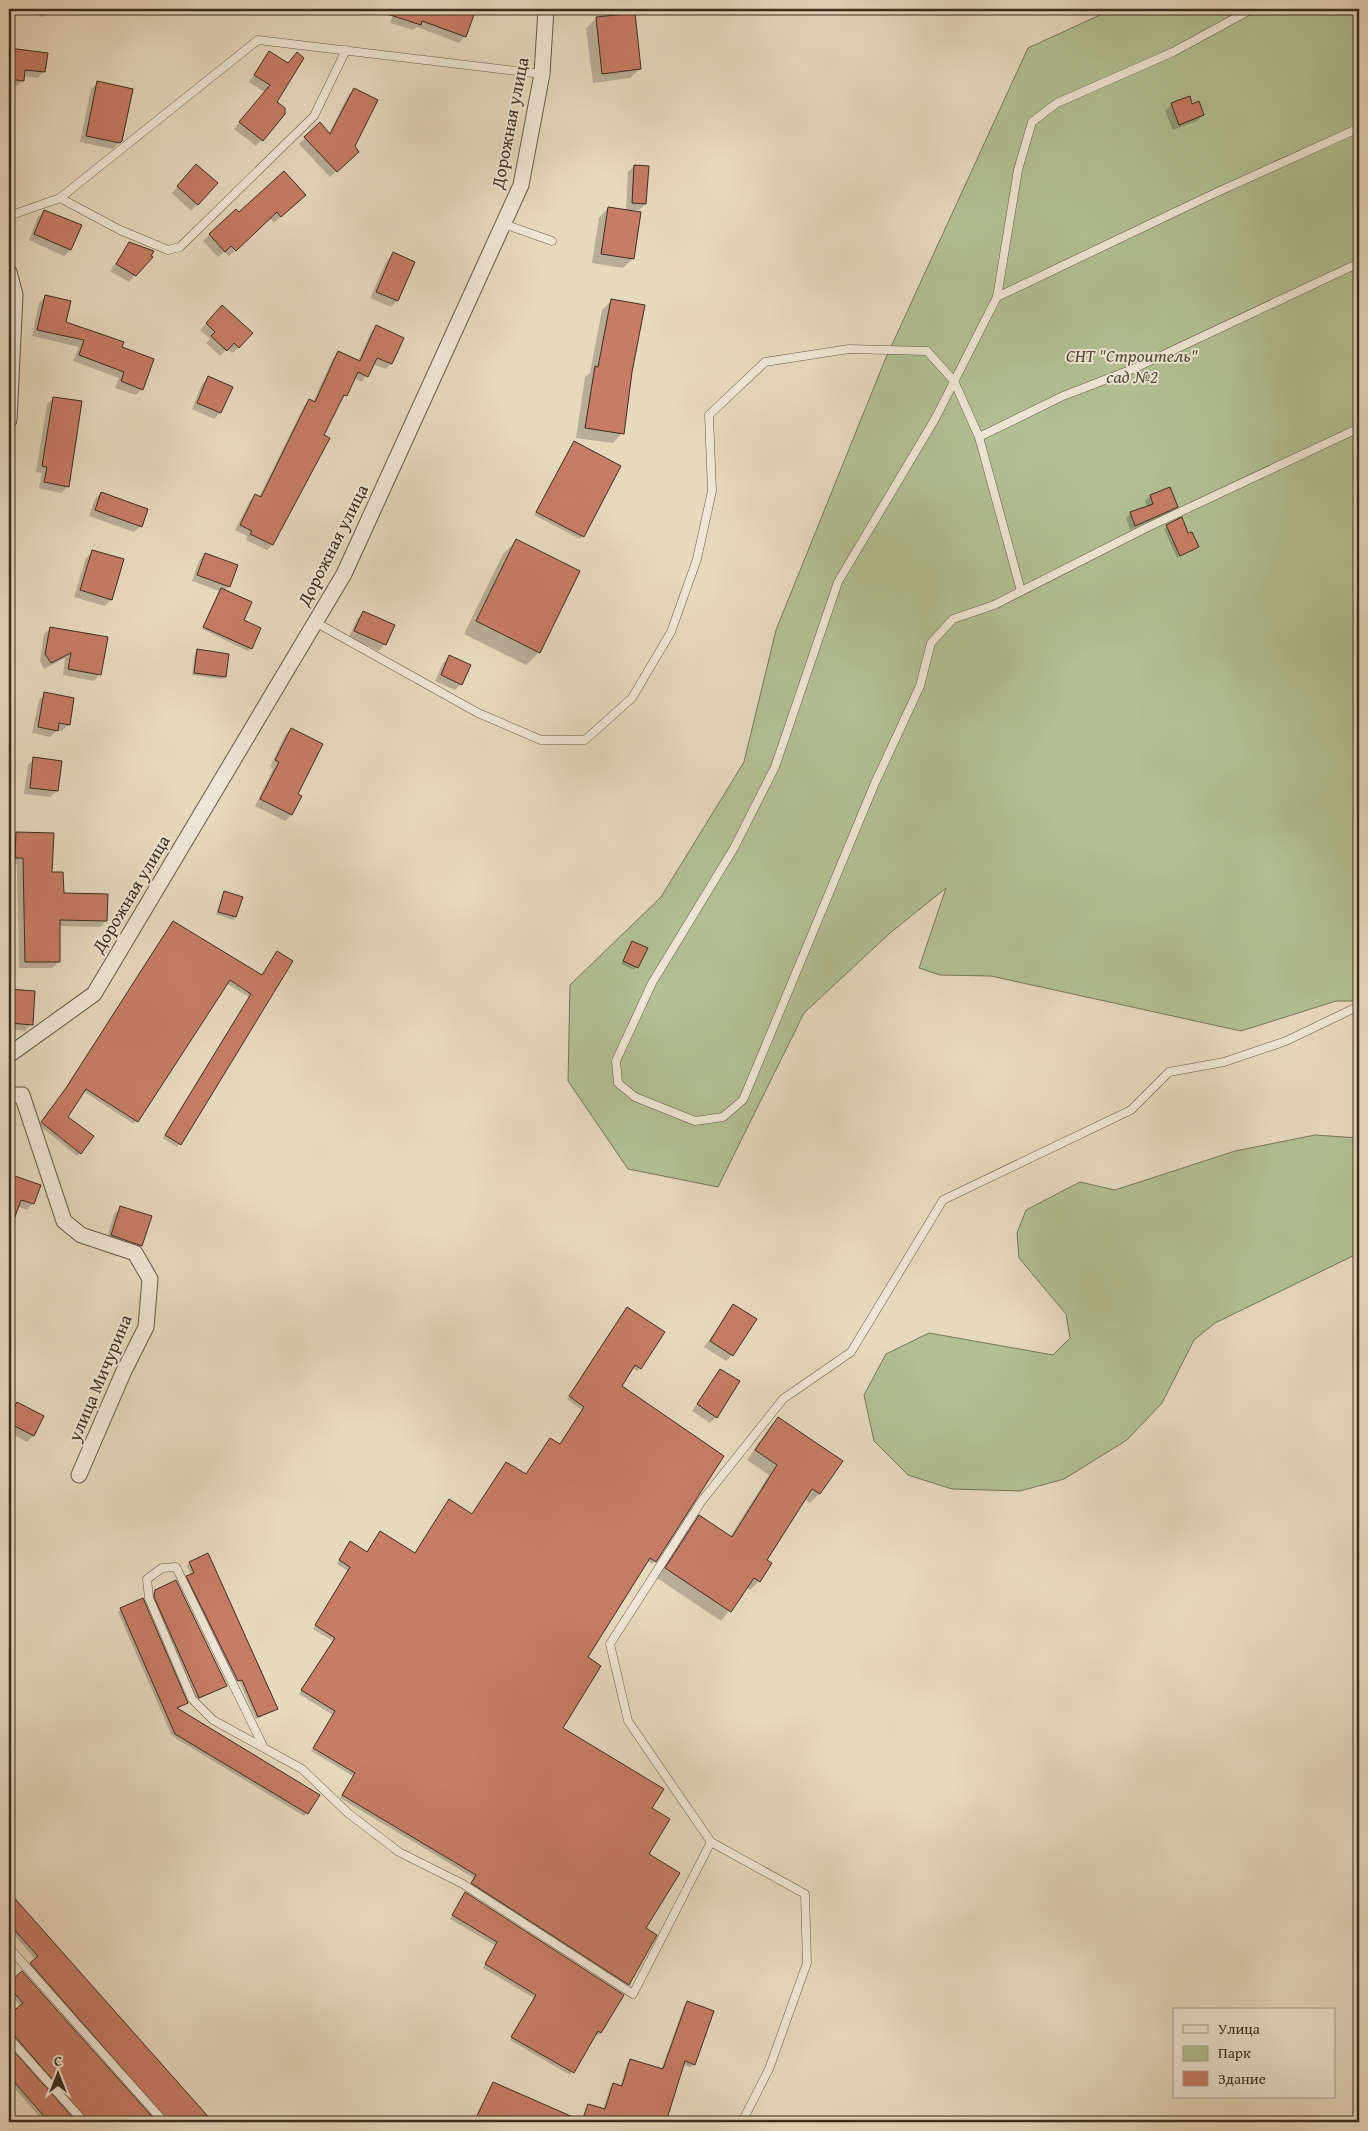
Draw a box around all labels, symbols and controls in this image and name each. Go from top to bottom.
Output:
street label: Дорожная улица [483,54,536,192]
park label: СНТ "Строитель" сад №2 [1066,342,1198,390]
street label: Дорожная улица [290,479,375,611]
street label: Дорожная улица [84,829,177,959]
street label: улица Мичурина [60,1310,139,1446]
legend [1173,2008,1336,2098]
text: Улица [1218,2018,1261,2039]
text: Парк [1218,2042,1251,2063]
north arrow [32,2048,82,2098]
text: С [54,2051,62,2071]
text: Здание [1218,2068,1266,2089]

